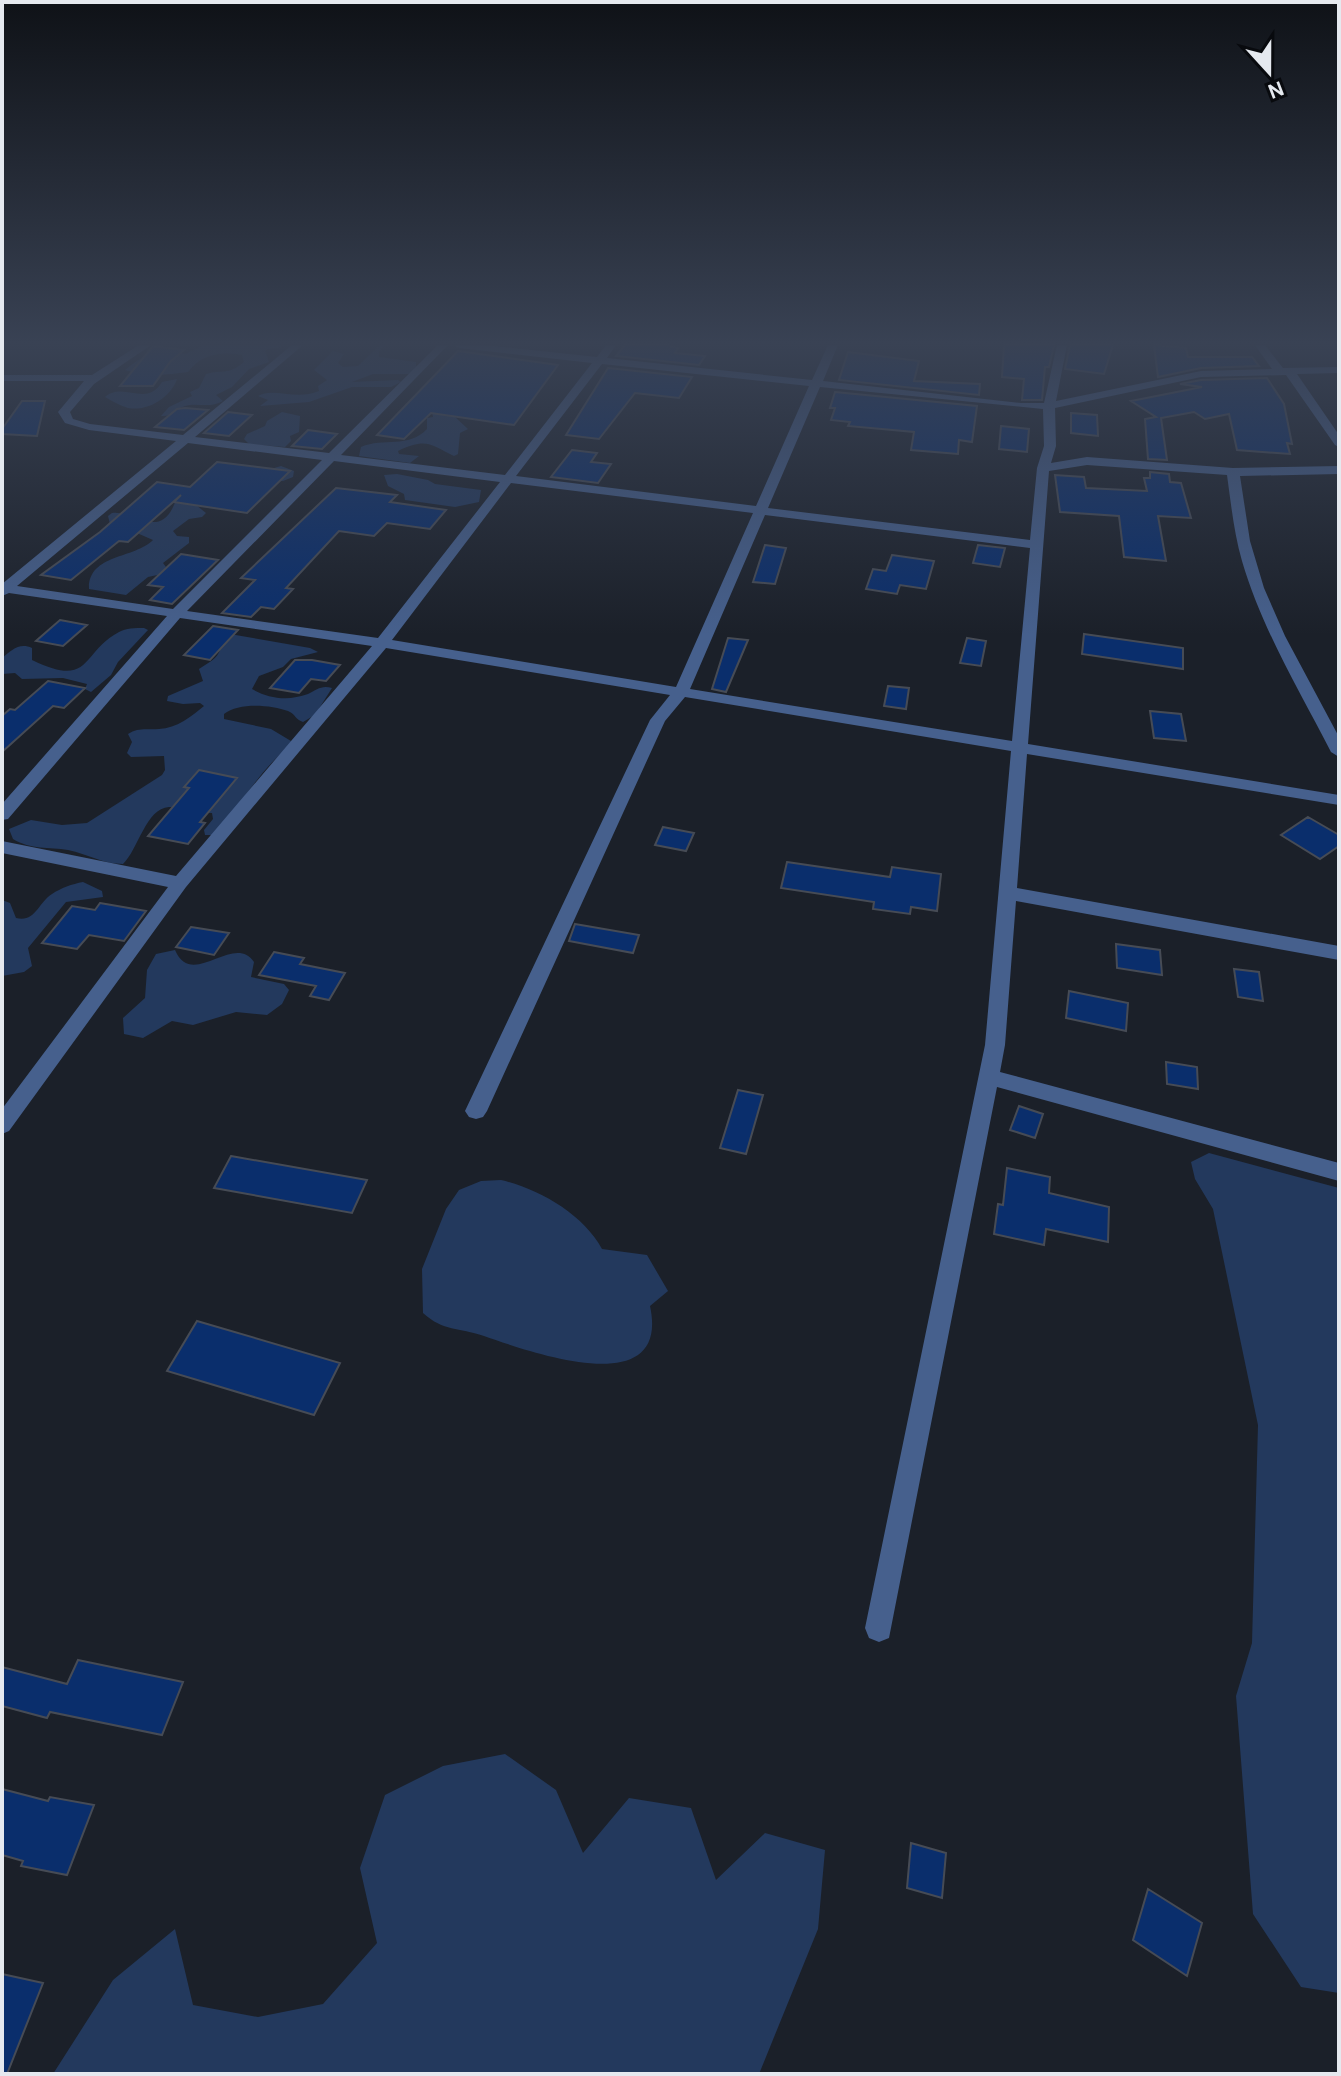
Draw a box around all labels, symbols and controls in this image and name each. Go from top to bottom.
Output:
north arrow [1229,32,1309,112]
text: N [1264,75,1288,105]

